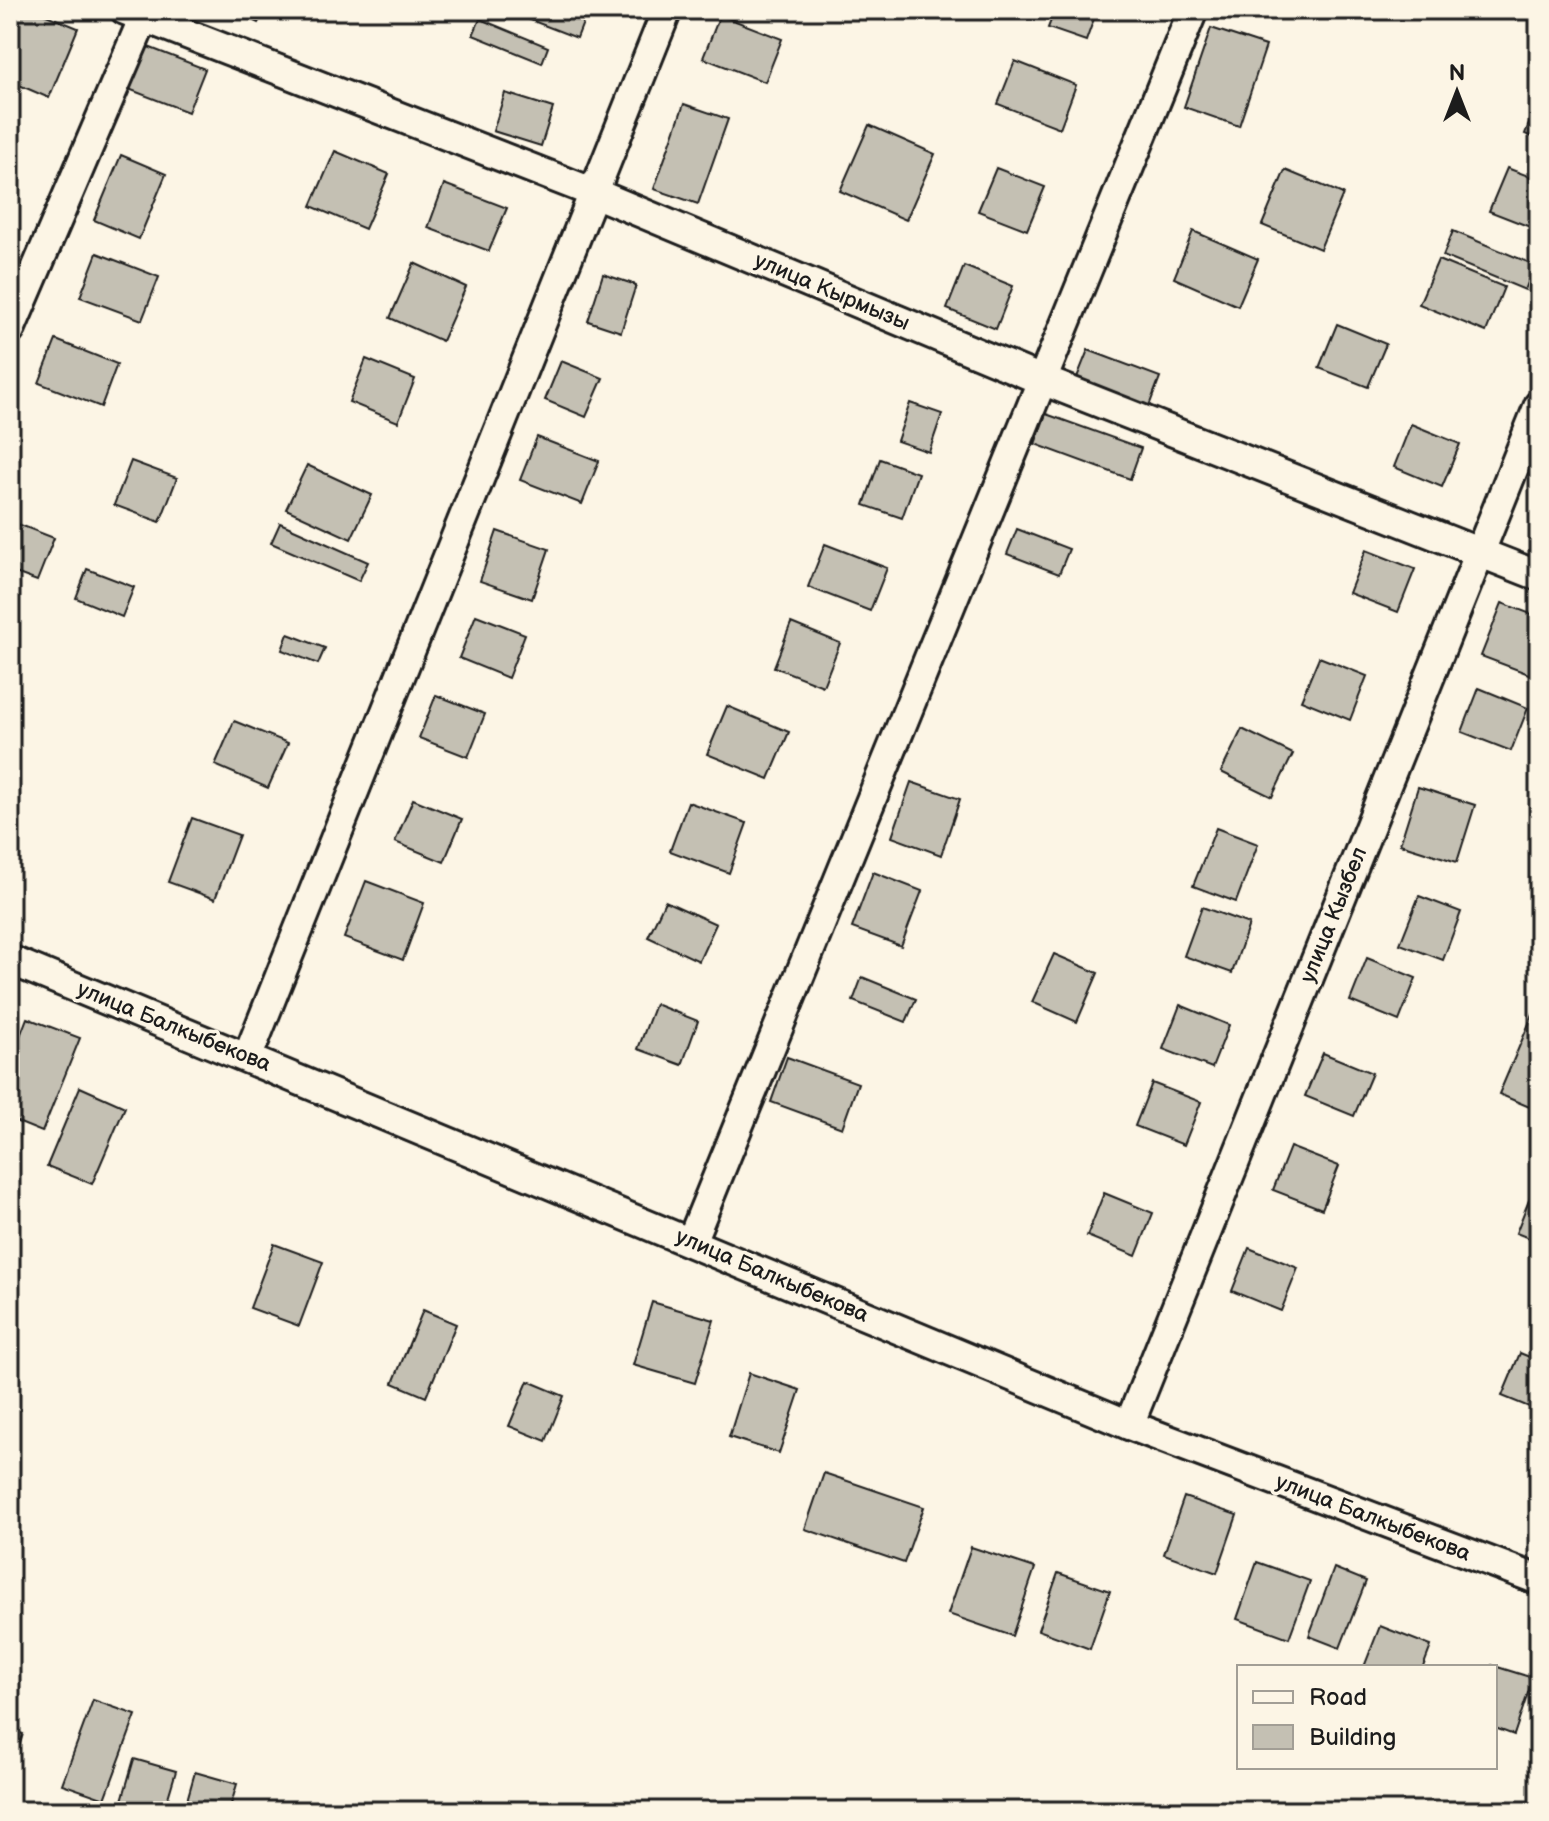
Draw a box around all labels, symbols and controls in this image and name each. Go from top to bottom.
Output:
north arrow [1417,52,1497,132]
text: N [1449,60,1465,87]
street label: улица Кырмызы [750,247,914,337]
street label: улица Кызбел [1294,843,1374,987]
street label: улица Балкыбекова [73,976,275,1078]
street label: улица Балкыбекова [672,1223,872,1329]
street label: улица Балкыбекова [1272,1468,1474,1568]
legend [1237,1665,1497,1769]
text: Road [1309,1683,1367,1712]
text: Building [1309,1723,1396,1752]

